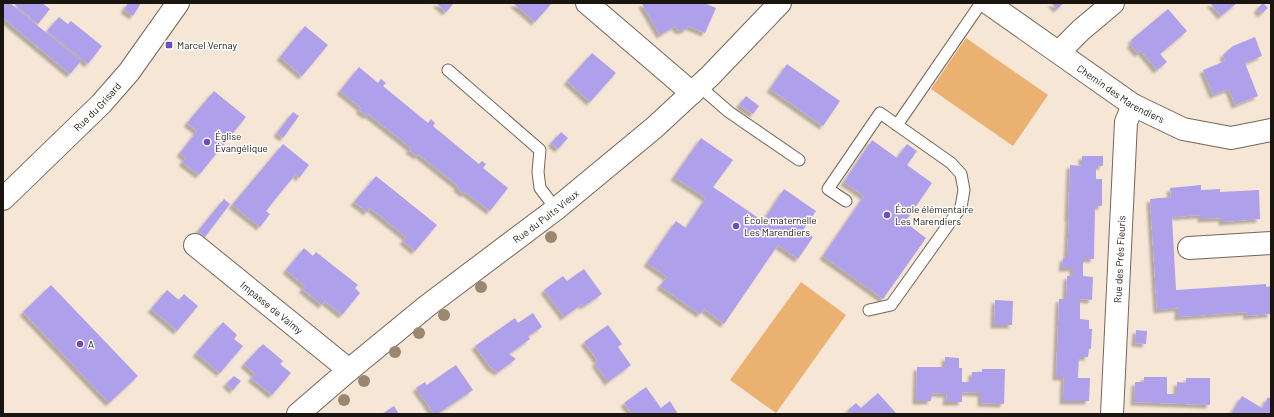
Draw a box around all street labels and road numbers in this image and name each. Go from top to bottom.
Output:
street label: Chemin des Marendiers [1075,62,1167,125]
street label: Rue du Grisard [71,80,123,133]
street label: Rue du Puits Vieux [510,187,581,245]
street label: Rue des Prés Fleuris [1111,215,1128,303]
street label: Impasse de Valmy [238,279,306,336]

